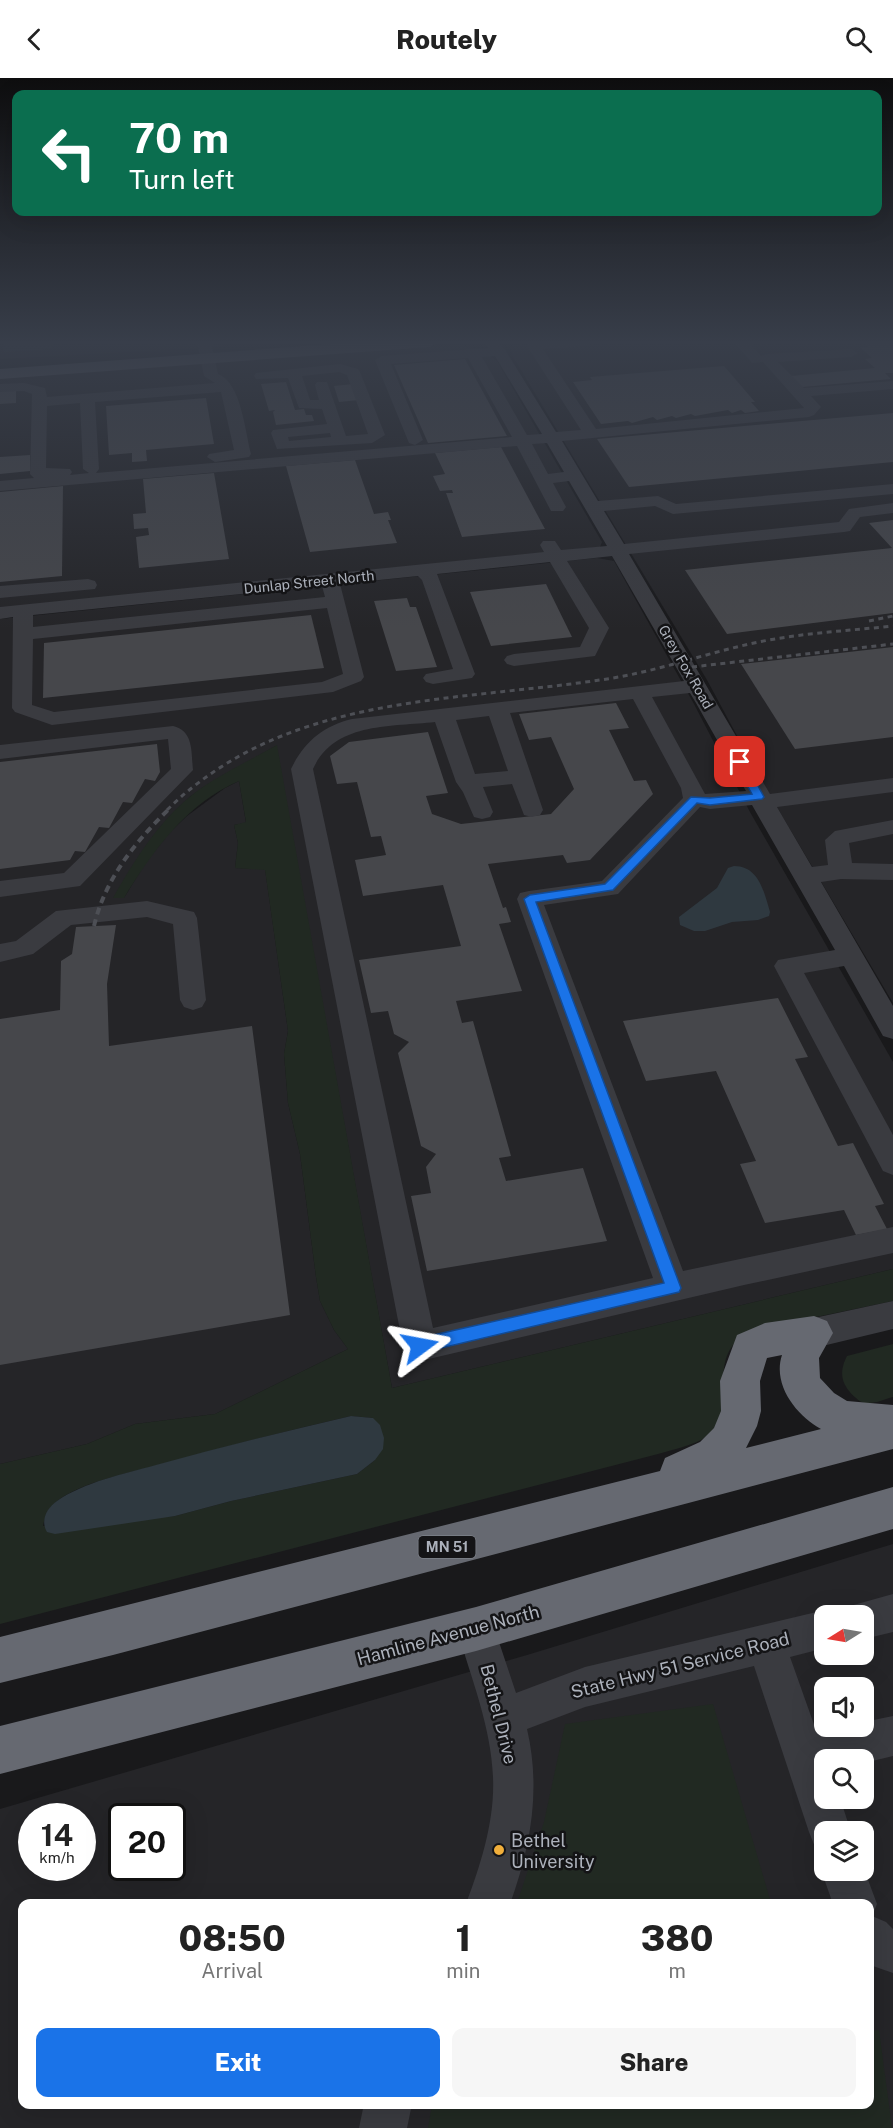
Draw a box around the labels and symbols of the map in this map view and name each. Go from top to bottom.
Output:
street label: Dunlap Street North [243,567,375,597]
street label: Grey Fox Road [655,622,717,712]
pin [714,736,765,787]
position arrow [388,1314,452,1378]
road number: MN 51 [418,1536,476,1558]
street label: Hamline Avenue North [355,1601,541,1669]
north arrow [814,1605,874,1665]
street label: State Hwy 51 Service Road [569,1628,791,1702]
street label: Bethel Drive [476,1662,522,1766]
speed limit sign: 20 [108,1803,186,1881]
place label: Bethel University [511,1830,595,1872]
marker: Bethel University [492,1843,506,1857]

